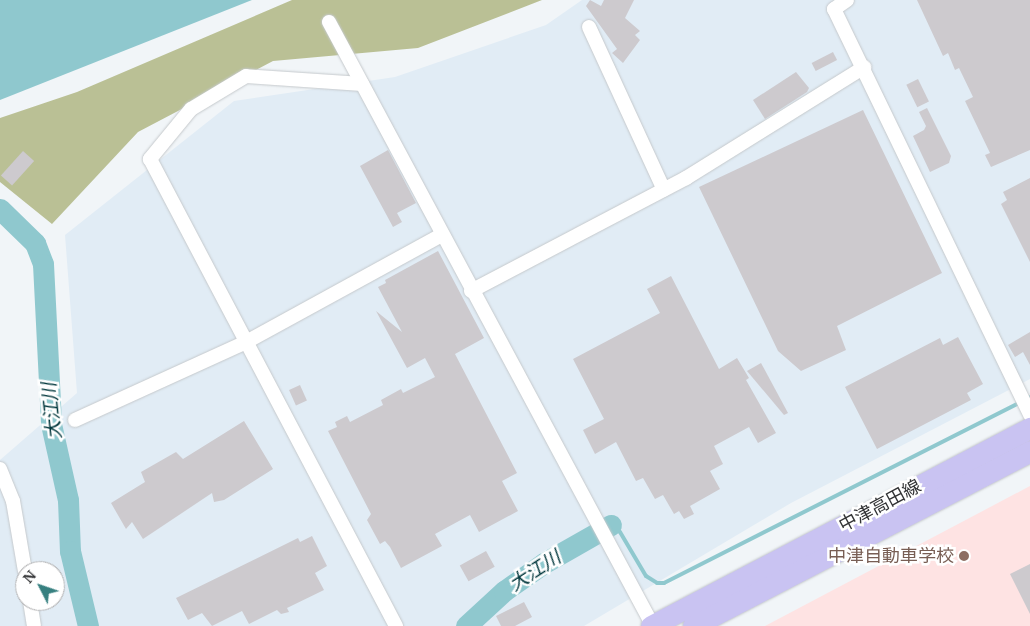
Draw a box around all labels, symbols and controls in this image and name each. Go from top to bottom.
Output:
water label: 大江川 [38,381,66,441]
street label: 中津高田線 [835,475,925,537]
place label: 中津自動車学校 [828,545,954,567]
water label: 大江川 [505,546,565,596]
marker: 中津自動車学校 [958,550,970,562]
north arrow [15,561,65,611]
text: N [19,567,40,587]

